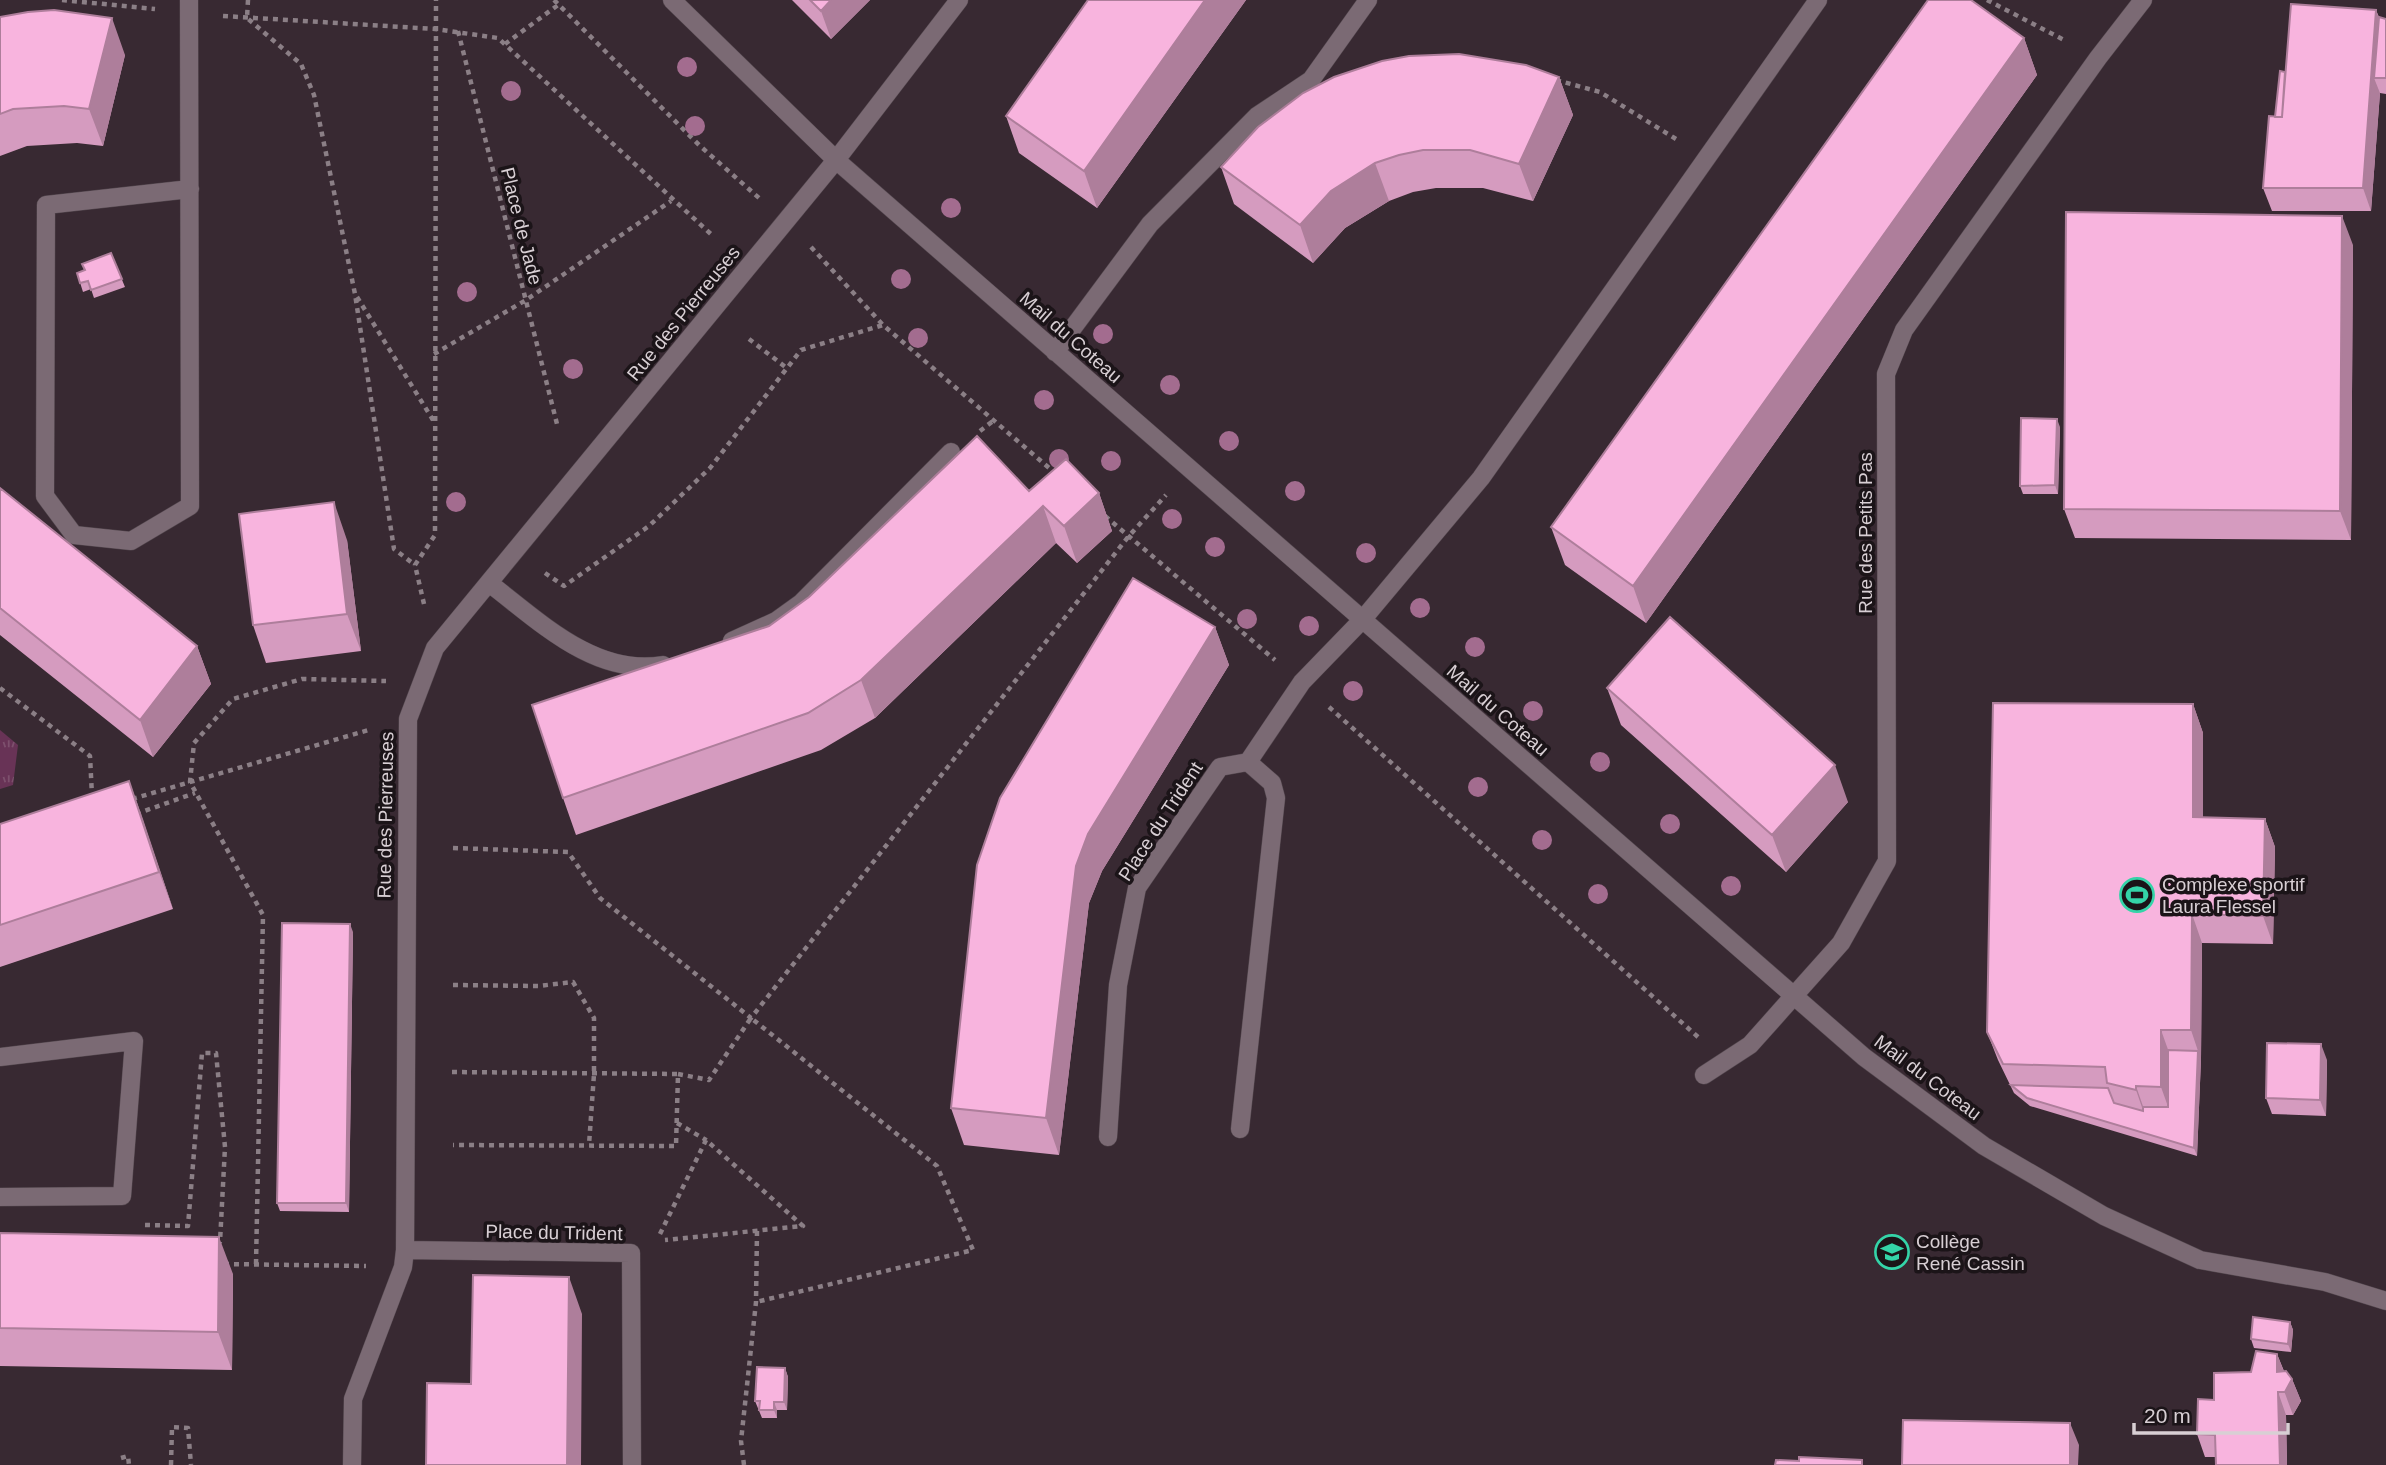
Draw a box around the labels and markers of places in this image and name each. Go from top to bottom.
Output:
place label: Complexe sportif Laura Flessel [2162,874,2305,917]
sports icon: Complexe sportif Laura Flessel [2118,876,2156,914]
place label: Collège René Cassin [1916,1231,2025,1274]
school or university icon: Collège René Cassin [1873,1233,1911,1271]

